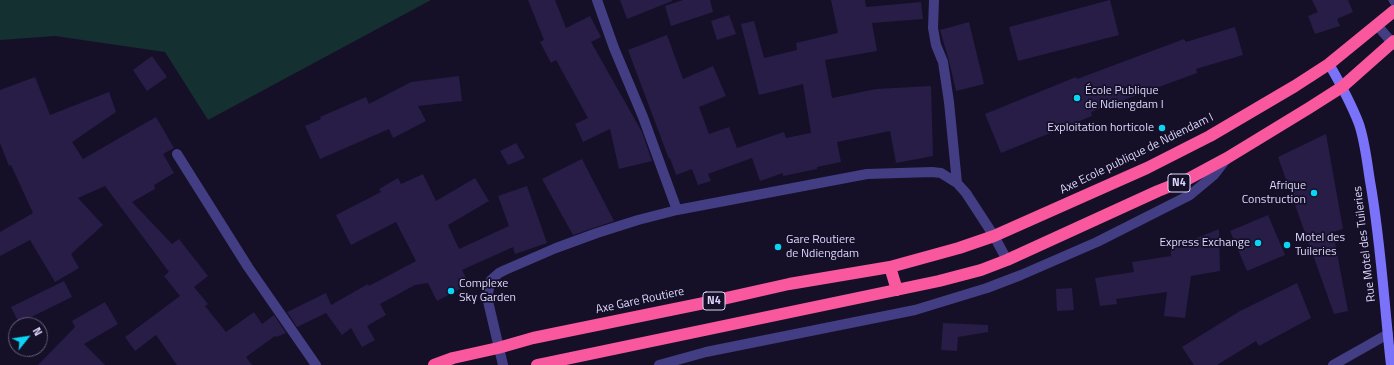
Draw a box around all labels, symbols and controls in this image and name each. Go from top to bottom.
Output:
place label: École Publique de Ndiengdam I [1085,84,1164,112]
marker: École Publique de Ndiengdam I [1072,93,1082,103]
street label: Axe Ecole publique de Ndiendam I [1058,110,1216,198]
place label: Exploitation horticole [1047,121,1154,135]
marker: Exploitation horticole [1157,123,1167,133]
road number: N4 [1168,174,1190,192]
place label: Afrique Construction [1242,179,1306,207]
street label: Rue Motel des Tuileries [1351,185,1379,303]
marker: Afrique Construction [1309,188,1319,198]
place label: Motel des Tuileries [1295,231,1345,259]
place label: Gare Routiere de Ndiengdam [786,233,859,261]
place label: Express Exchange [1159,236,1250,250]
marker: Express Exchange [1253,238,1263,248]
marker: Motel des Tuileries [1282,240,1292,250]
marker: Gare Routiere de Ndiengdam [773,242,783,252]
place label: Complexe Sky Garden [459,277,516,305]
street label: Axe Gare Routiere [594,285,686,317]
marker: Complexe Sky Garden [446,286,456,296]
road number: N4 [703,292,725,310]
north arrow [8,317,48,357]
text: N [29,324,46,339]

